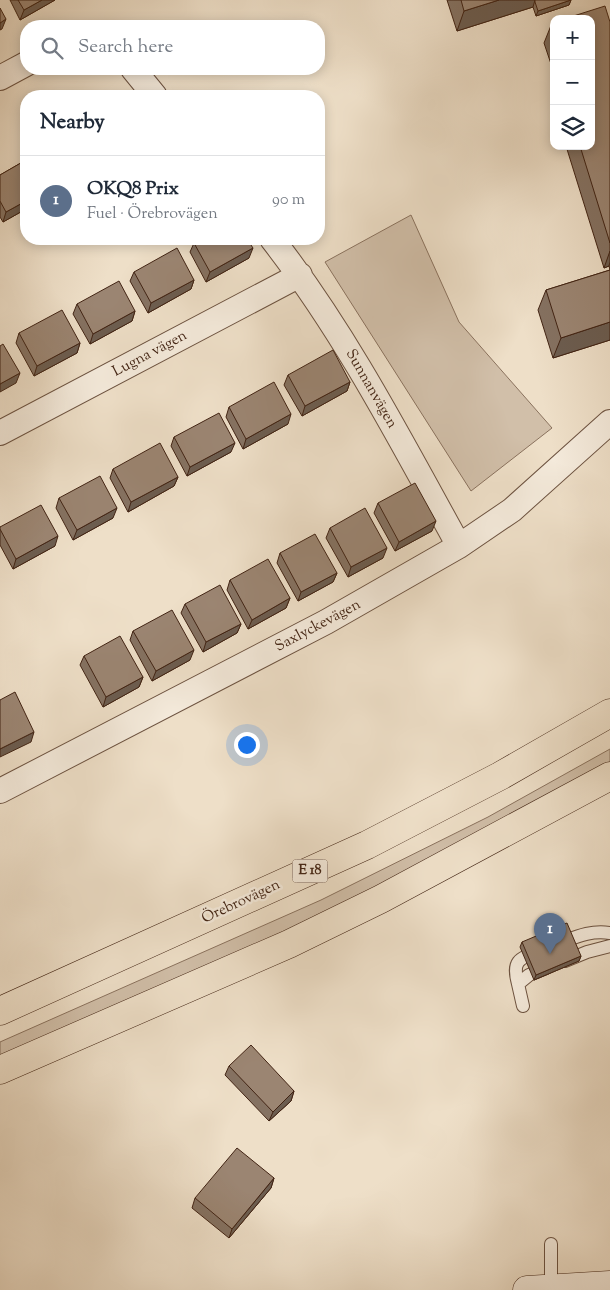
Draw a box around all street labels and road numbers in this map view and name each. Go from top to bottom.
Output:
street label: Lugna vägen [109,326,191,382]
street label: Sunnanvägen [340,346,402,433]
street label: Saxlyckevägen [271,595,365,657]
road number: E 18 [292,859,328,882]
street label: Örebrovägen [198,874,284,929]

